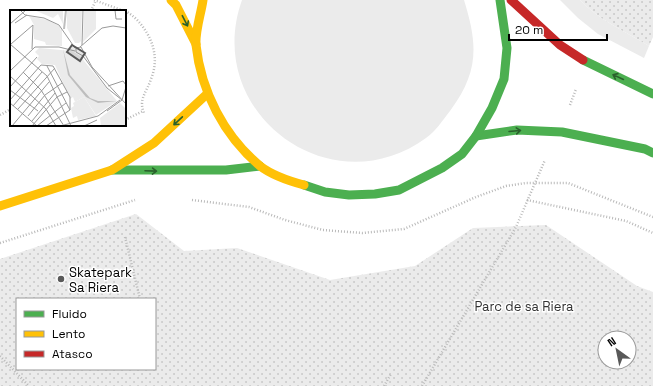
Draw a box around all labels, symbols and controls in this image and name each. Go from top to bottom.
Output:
inset map [10,10,126,126]
one-way arrow [181,15,189,27]
scale bar [509,16,607,42]
text: 20 m [515,22,543,38]
one-way arrow [612,73,624,80]
one-way arrow [173,116,183,125]
one-way arrow [508,127,521,135]
one-way arrow [144,167,157,175]
place label: Skatepark Sa Riera [69,264,132,296]
marker: Skatepark Sa Riera [56,274,66,284]
legend [16,298,156,370]
park label: Parc de sa Riera [474,298,574,315]
text: Fluido [52,306,87,322]
text: Lento [52,326,86,342]
north arrow [597,330,637,370]
text: N [605,334,618,349]
text: Atasco [52,346,93,362]

